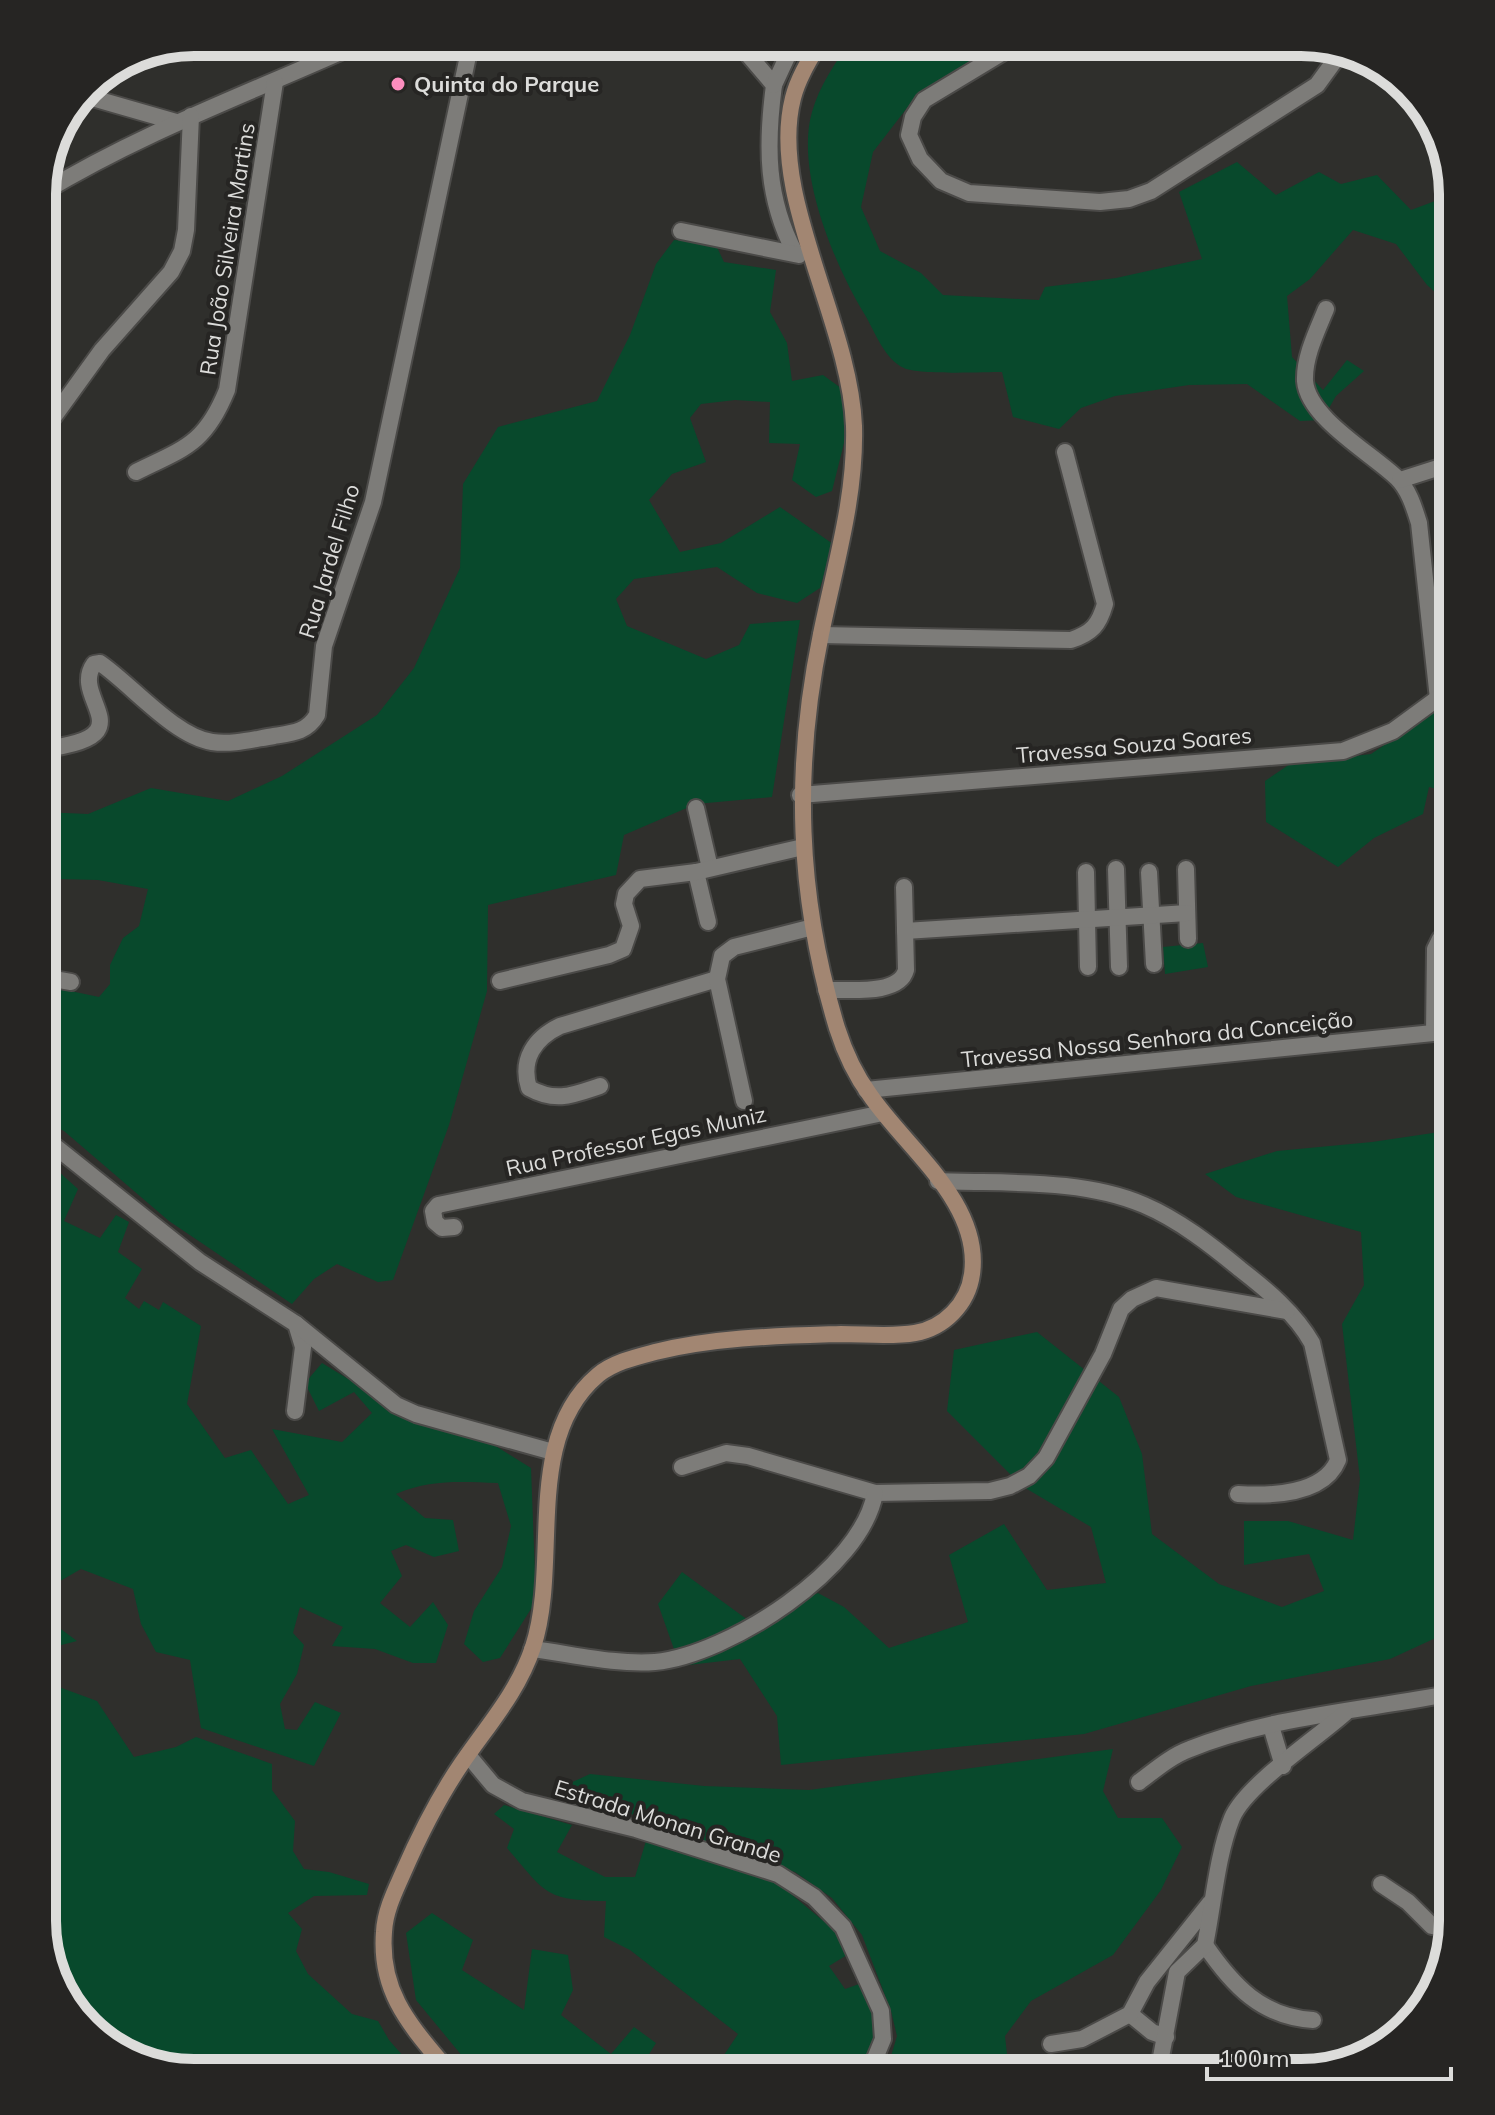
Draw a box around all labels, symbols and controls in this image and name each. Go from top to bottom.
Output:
place label: Quinta do Parque [414,70,599,98]
marker: Quinta do Parque [389,75,407,93]
street label: Rua João Silveira Martins [193,121,261,377]
street label: Rua Jardel Filho [292,481,366,641]
street label: Travessa Souza Soares [1015,721,1253,769]
street label: Travessa Nossa Senhora da Conceição [960,1004,1354,1074]
street label: Rua Professor Egas Muniz [503,1100,769,1182]
street label: Estrada Monan Grande [551,1773,785,1869]
scale bar [1207,2031,1451,2081]
text: 100 m [1219,2043,1290,2073]

